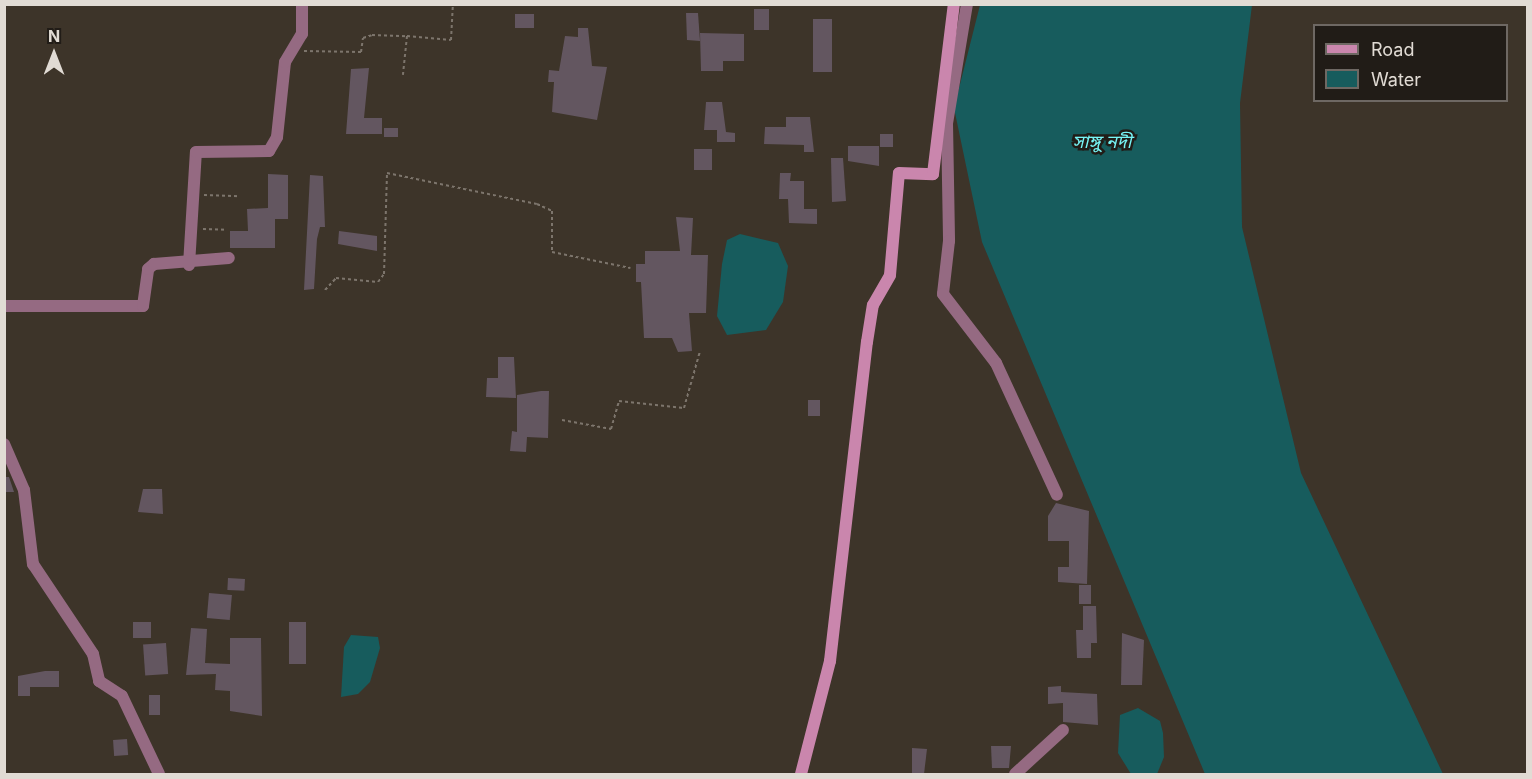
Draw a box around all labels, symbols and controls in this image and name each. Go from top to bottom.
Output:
north arrow [24,24,84,84]
legend [1313,24,1508,102]
text: N [48,26,60,46]
text: Road [1371,39,1414,60]
text: Water [1371,69,1421,90]
water label: সাঙ্গু নদী [1072,131,1132,153]

